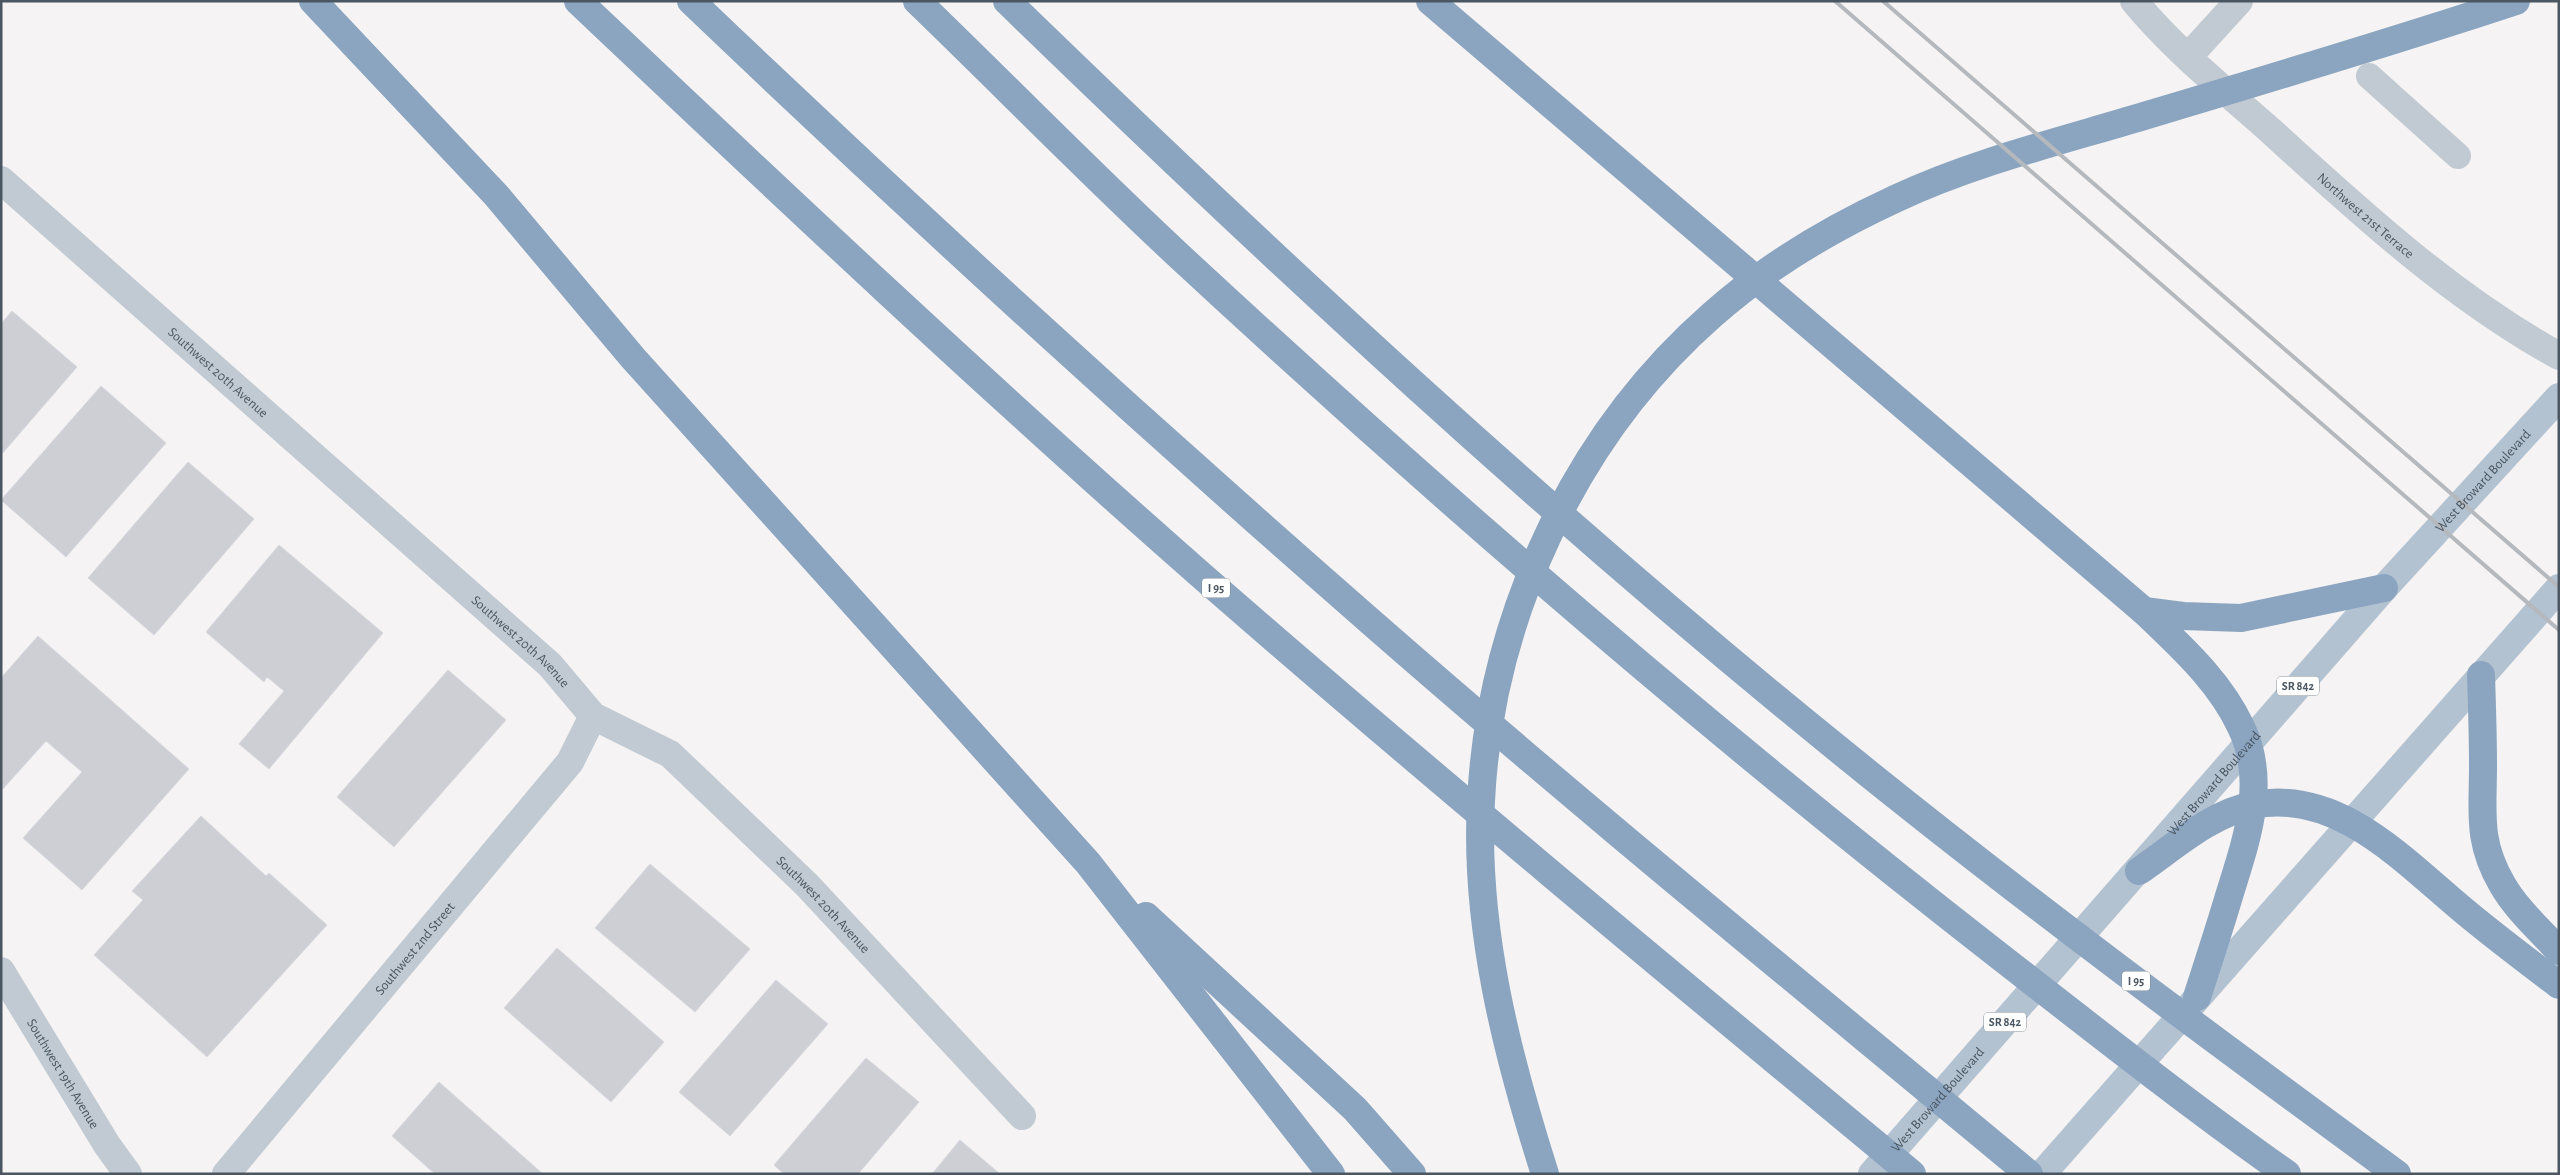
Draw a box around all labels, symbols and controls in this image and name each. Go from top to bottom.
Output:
street label: Northwest 21st Terrace [2314,171,2416,261]
street label: Southwest 20th Avenue [165,325,270,420]
street label: West Broward Boulevard [2433,427,2534,535]
road number: I 95 [1202,578,1230,598]
street label: Southwest 20th Avenue [469,593,572,690]
road number: SR 842 [2277,676,2319,696]
street label: West Broward Boulevard [2165,729,2263,839]
street label: Southwest 20th Avenue [773,854,872,956]
street label: Southwest 2nd Street [373,900,458,998]
road number: I 95 [2122,971,2150,990]
road number: SR 842 [1984,1012,2026,1032]
street label: Southwest 19th Avenue [24,1017,101,1131]
street label: West Broward Boulevard [1889,1045,1987,1155]

